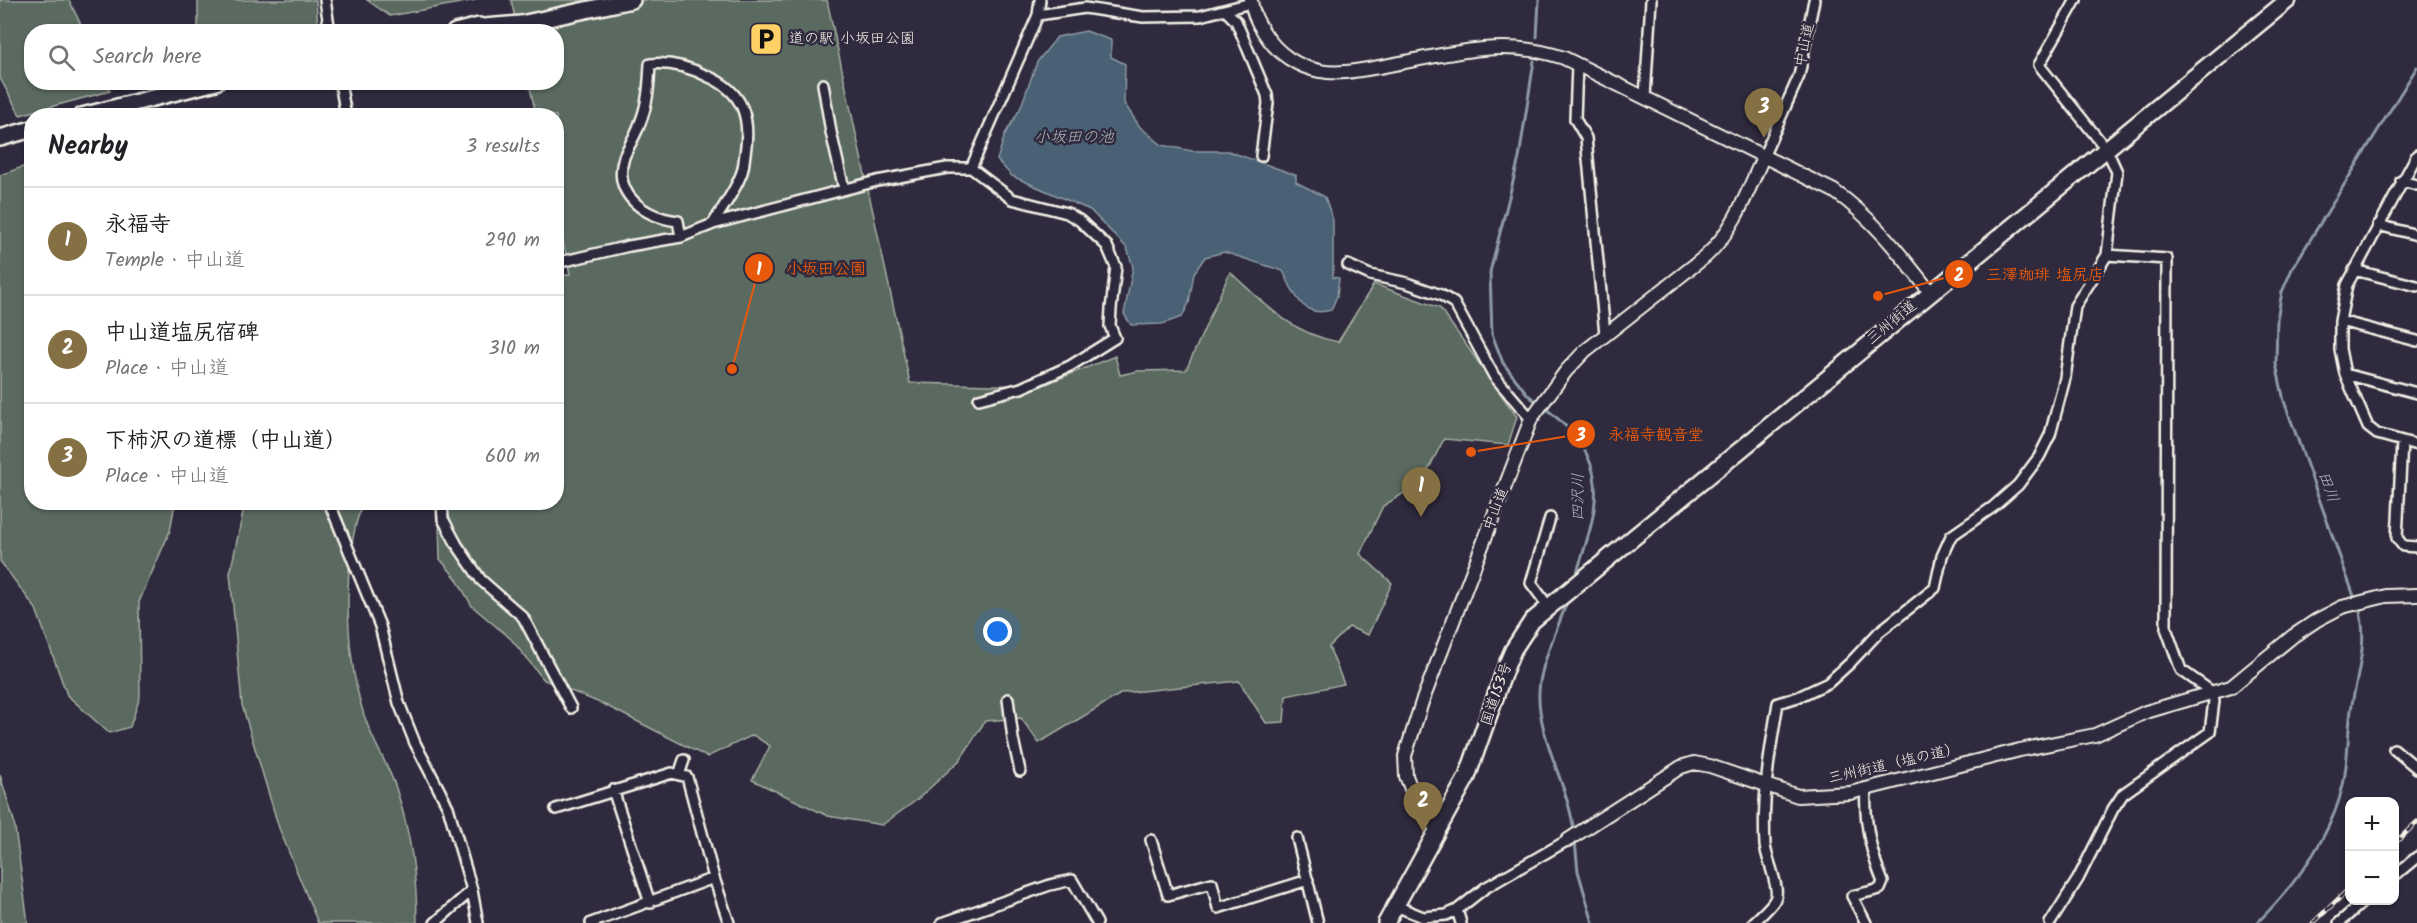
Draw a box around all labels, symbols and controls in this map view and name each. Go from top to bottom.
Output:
street label: 中山道 [1789,20,1821,70]
parking icon: 道の駅 小坂田公園 [748,21,784,57]
search box [24,24,564,90]
place label: 道の駅 小坂田公園 [789,27,915,51]
text: Search here [93,40,201,75]
icon: search [45,41,78,74]
pin: 3 [1744,88,1784,138]
water label: 小坂田の池 [1034,125,1115,150]
text: Nearby [48,126,128,168]
text: 3 results [466,131,540,163]
text: 永福寺 [105,208,171,243]
text: 1 [64,225,71,257]
text: 290 m [485,225,540,257]
text: Temple · 中山道 [105,245,245,277]
callout: 小坂田公園 [744,251,878,285]
text: 1 [756,256,762,285]
text: 小坂田公園 [786,257,866,282]
callout: 三澤珈琲 塩尻店 [1944,257,2117,291]
text: 2 [1954,262,1964,291]
text: 三澤珈琲 塩尻店 [1986,263,2104,288]
street label: 三州街道 [1861,295,1923,351]
text: 中山道塩尻宿碑 [105,316,259,351]
text: 2 [62,333,73,365]
text: 310 m [488,333,540,365]
text: Place · 中山道 [105,353,229,385]
callout: 永福寺観音堂 [1566,417,1716,451]
text: 3 [1575,422,1586,451]
text: 永福寺観音堂 [1608,423,1704,448]
text: 下柿沢の道標（中山道） [105,424,347,459]
text: 3 [62,441,73,473]
text: 600 m [485,441,540,473]
text: Place · 中山道 [105,461,229,493]
pin: 1 [1402,468,1440,517]
water label: 田川 [2311,468,2345,506]
water label: 四沢川 [1566,473,1591,521]
street label: 中山道 [1477,484,1515,534]
your location [983,617,1012,646]
street label: 国道153号 [1475,659,1519,729]
street label: 三州街道（塩の道） [1826,737,1962,791]
pin: 2 [1404,782,1442,832]
map controls [2345,797,2399,905]
button: + [2345,797,2399,851]
button: − [2345,851,2399,905]

